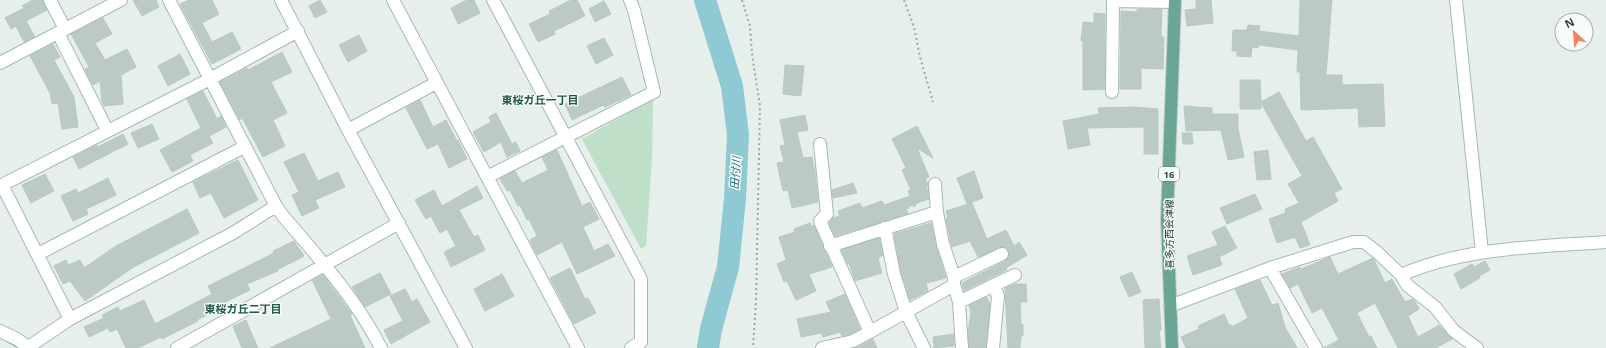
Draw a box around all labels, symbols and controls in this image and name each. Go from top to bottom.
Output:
north arrow [1554,12,1594,52]
text: N [1562,14,1577,31]
district label: 東桜ガ丘一丁目 [502,92,579,107]
water label: 田付川 [726,155,744,190]
road number: 16 [1159,167,1179,181]
street label: 喜多方西会津線 [1162,199,1176,269]
district label: 東桜ガ丘二丁目 [205,301,282,316]

